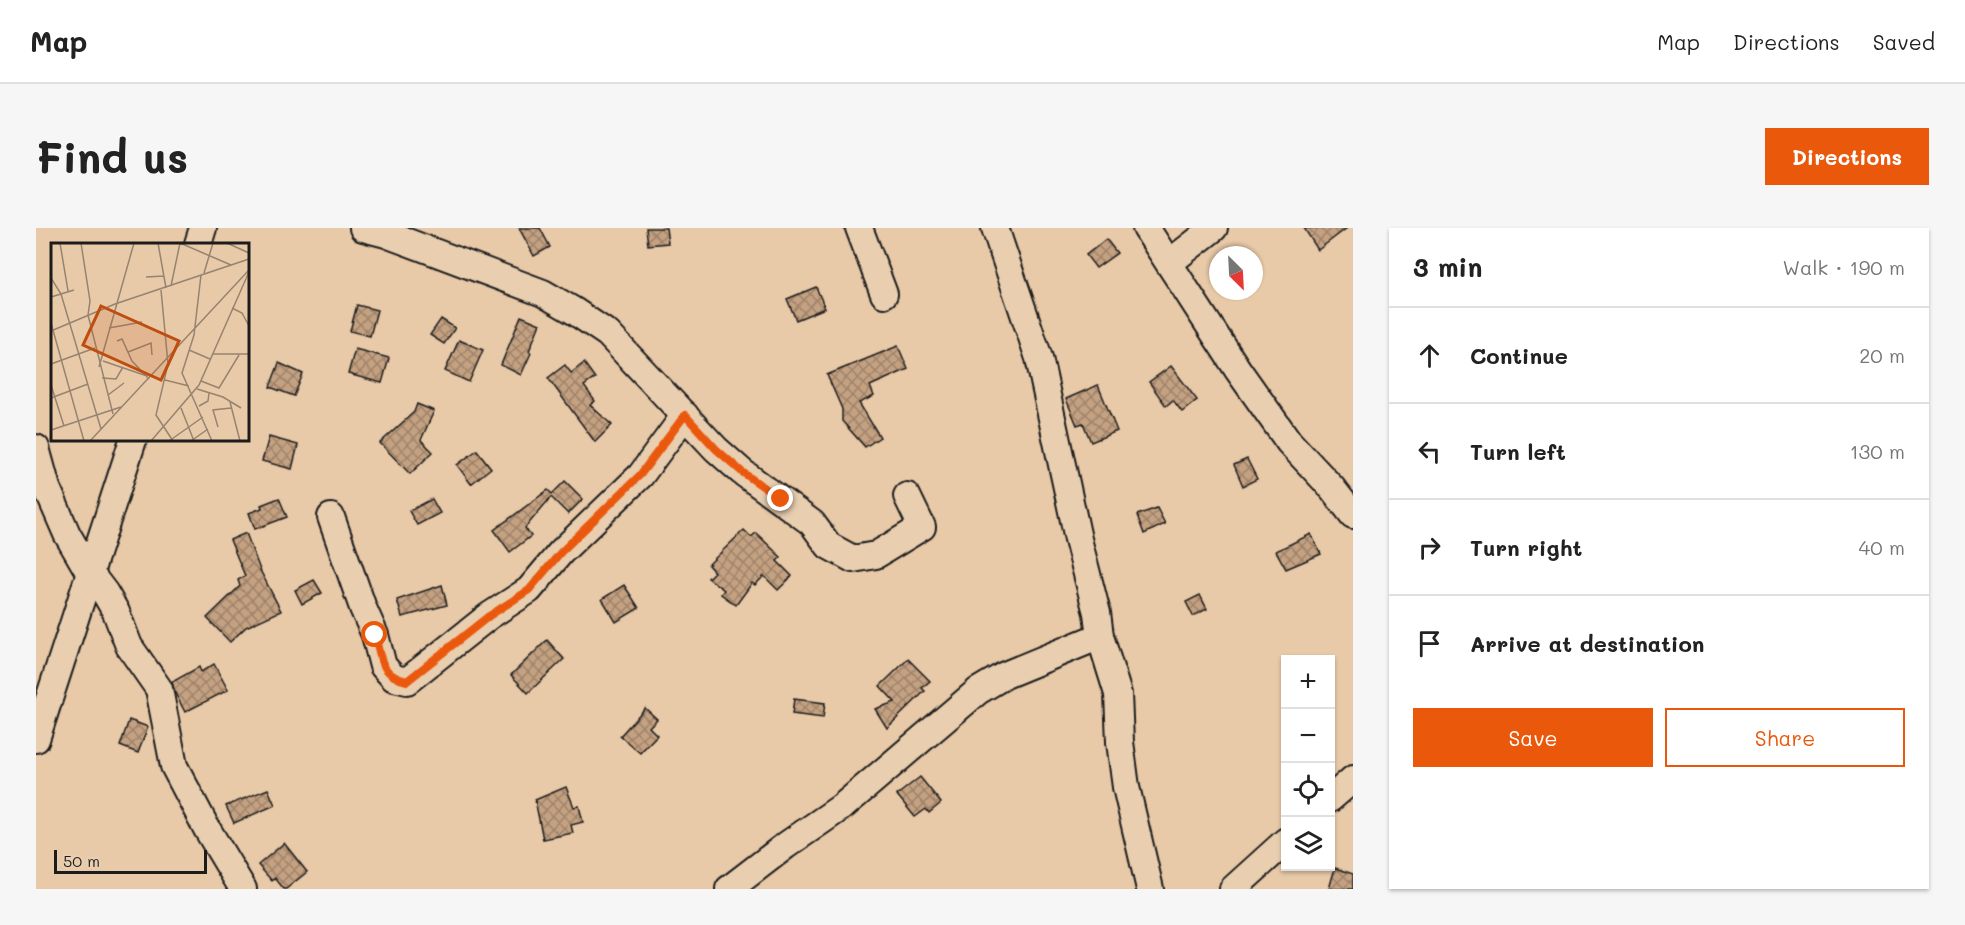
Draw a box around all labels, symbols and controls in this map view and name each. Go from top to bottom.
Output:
text: Map [30,23,87,59]
text: Map [1657,28,1700,55]
text: Directions [1733,28,1840,55]
text: Saved [1873,28,1935,55]
button: Directions [1765,128,1929,185]
text: Find us [36,129,188,184]
inset map [51,243,249,441]
north arrow [1209,246,1263,300]
text: 3 min [1413,250,1482,284]
text: Walk · 190 m [1782,254,1905,280]
icon: ahead [1413,339,1446,372]
text: Continue [1470,341,1568,370]
text: 20 m [1859,342,1905,368]
icon: left [1413,435,1446,468]
text: Turn left [1470,437,1566,466]
text: 130 m [1850,438,1905,464]
route end [767,485,793,511]
icon: right [1413,531,1446,564]
text: Turn right [1470,533,1582,562]
text: 40 m [1859,534,1905,560]
route start [361,621,387,647]
icon: arrive [1413,627,1446,660]
text: Arrive at destination [1470,629,1705,658]
map controls [1281,655,1335,871]
button: + [1281,655,1335,709]
button: Save [1413,708,1653,767]
button: Share [1665,708,1905,767]
button: − [1281,709,1335,763]
button: locate [1281,763,1335,817]
button: layers [1281,817,1335,871]
scale bar [54,847,207,874]
text: 50 m [63,850,100,871]

